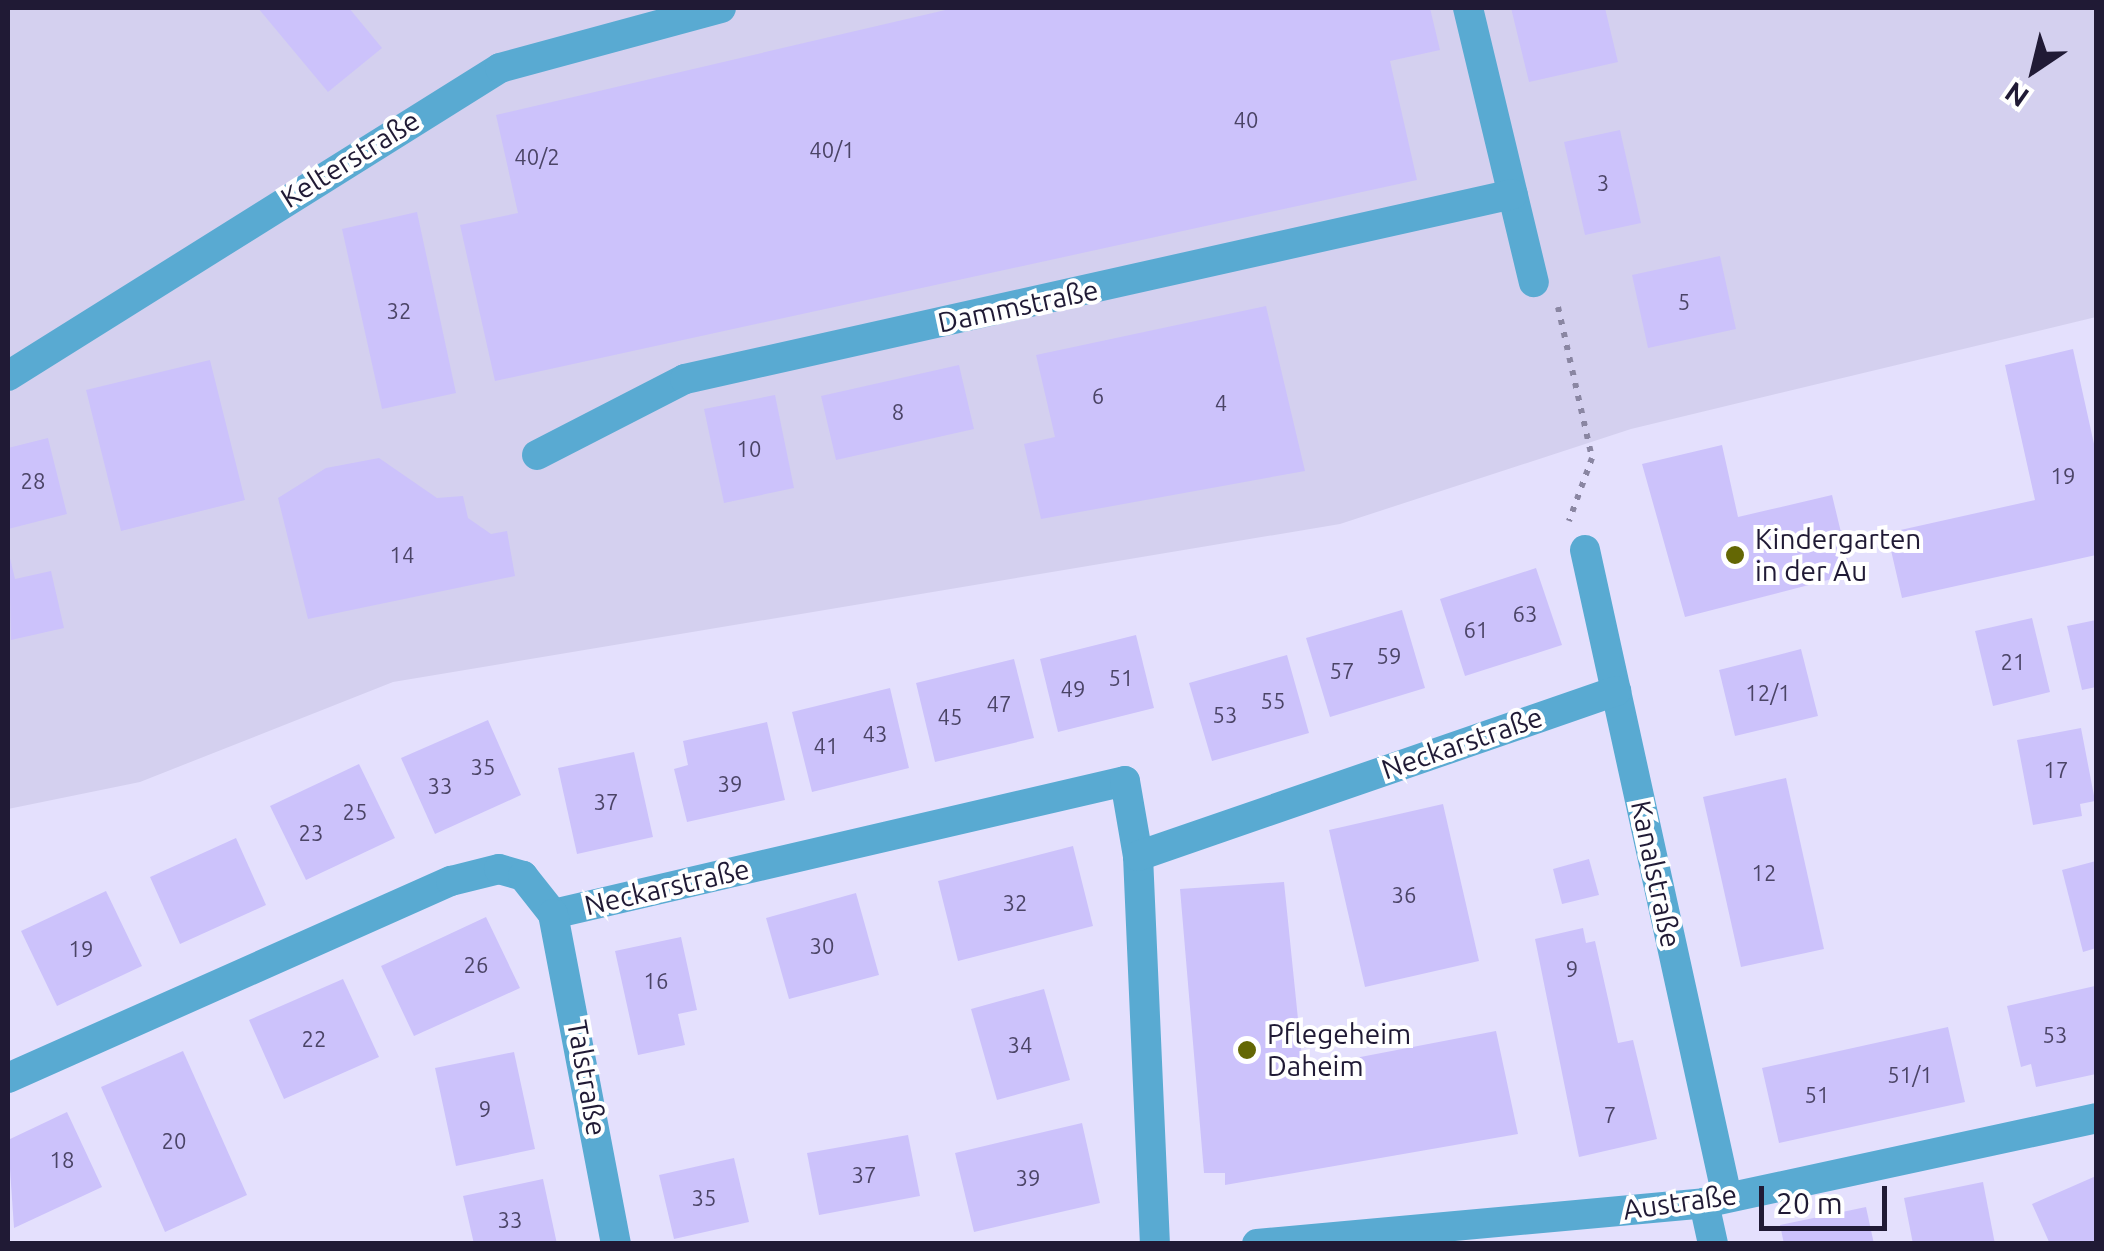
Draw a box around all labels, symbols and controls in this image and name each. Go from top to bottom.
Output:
north arrow [1984,20,2084,120]
text: N [1999,76,2034,114]
street label: Kelterstraße [275,103,425,215]
house number: 40 [1234,107,1258,133]
house number: 40/1 [809,137,855,163]
house number: 40/2 [514,144,560,170]
house number: 3 [1597,170,1609,196]
street label: Dammstraße [935,273,1101,339]
house number: 5 [1678,289,1690,315]
house number: 32 [387,298,411,324]
house number: 6 [1092,383,1104,409]
house number: 4 [1215,390,1227,416]
house number: 8 [892,399,904,425]
house number: 10 [737,436,761,462]
house number: 19 [2051,463,2075,489]
house number: 28 [21,468,45,494]
place label: Kindergarten in der Au [1755,522,1921,588]
house number: 14 [390,542,414,568]
marker: Kindergarten in der Au [1724,544,1746,566]
house number: 63 [1513,601,1537,627]
house number: 61 [1464,617,1488,643]
house number: 59 [1377,643,1401,669]
house number: 21 [2001,649,2025,675]
house number: 57 [1330,658,1354,684]
house number: 51 [1109,665,1133,691]
house number: 49 [1061,676,1085,702]
house number: 12/1 [1745,680,1791,706]
house number: 55 [1261,688,1285,714]
house number: 47 [987,691,1011,717]
street label: Neckarstraße [1377,700,1547,786]
house number: 53 [1213,702,1237,728]
house number: 45 [938,704,962,730]
house number: 43 [863,721,887,747]
house number: 41 [814,733,838,759]
house number: 35 [471,754,495,780]
house number: 17 [2044,757,2068,783]
house number: 39 [718,771,742,797]
house number: 33 [428,773,452,799]
house number: 37 [594,789,618,815]
street label: Kanalstraße [1624,797,1688,951]
house number: 25 [343,799,367,825]
house number: 23 [299,820,323,846]
street label: Neckarstraße [581,852,753,922]
house number: 12 [1752,860,1776,886]
house number: 36 [1392,882,1416,908]
house number: 32 [1003,890,1027,916]
house number: 30 [810,933,834,959]
house number: 19 [69,936,93,962]
house number: 26 [464,952,488,978]
house number: 9 [1566,956,1578,982]
house number: 16 [644,968,668,994]
place label: Pflegeheim Daheim [1267,1017,1411,1083]
street label: Talstraße [560,1018,614,1138]
house number: 53 [2043,1022,2067,1048]
house number: 22 [302,1026,326,1052]
house number: 34 [1008,1032,1032,1058]
marker: Pflegeheim Daheim [1236,1039,1258,1061]
house number: 51/1 [1887,1062,1933,1088]
house number: 51 [1805,1082,1829,1108]
house number: 9 [479,1096,491,1122]
house number: 7 [1604,1102,1616,1128]
house number: 20 [162,1128,186,1154]
house number: 18 [50,1147,74,1173]
house number: 37 [852,1162,876,1188]
house number: 39 [1016,1165,1040,1191]
scale bar [1764,1166,1892,1228]
street label: Austraße [1621,1177,1739,1227]
house number: 35 [692,1185,716,1211]
text: 20 m [1776,1186,1843,1220]
house number: 33 [498,1207,522,1233]

